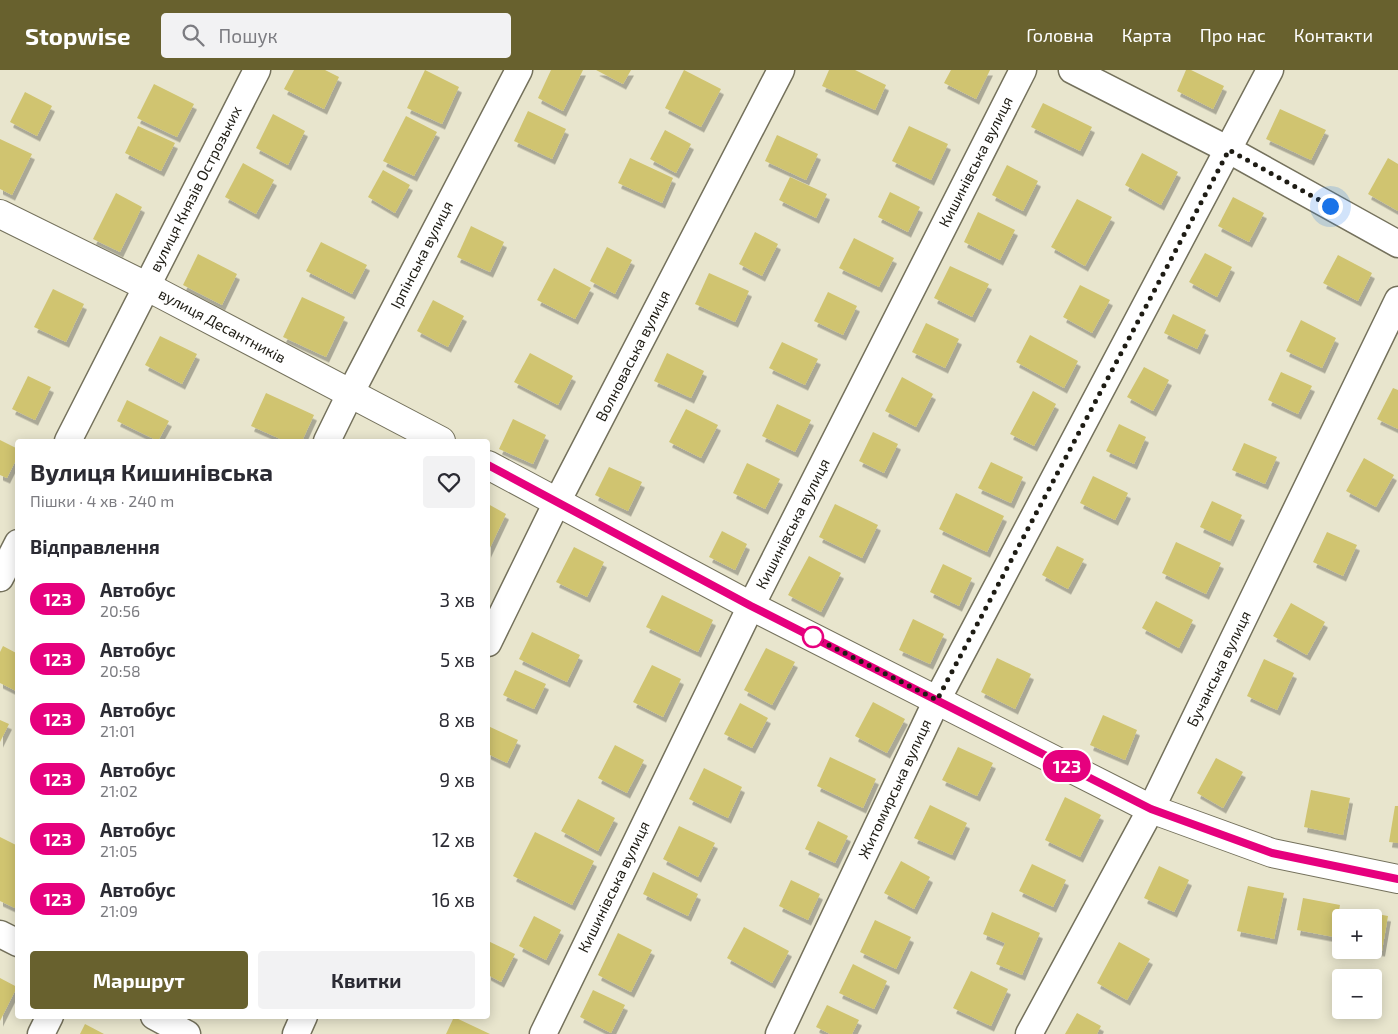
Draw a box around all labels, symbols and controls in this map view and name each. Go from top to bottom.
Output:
search box [161,13,511,58]
text: Stopwise [25,21,131,50]
icon: search [179,21,207,49]
text: Пошук [219,24,278,47]
text: Головна [1026,24,1094,46]
text: Карта [1122,24,1172,46]
text: Про нас [1200,24,1266,46]
text: Контакти [1294,24,1373,46]
street label: Кишинівська вулиця [934,93,1017,230]
street label: вулиця Князів Острозьких [145,102,246,275]
your location [1318,194,1343,219]
street label: Ірпінська вулиця [386,198,457,312]
street label: вулиця Десантників [155,284,289,367]
street label: Волноваська вулиця [591,287,674,425]
street label: Кишинівська вулиця [751,455,834,592]
button: heart [423,456,475,508]
text: Вулиця Кишинівська [30,457,273,486]
text: Пішки · 4 хв · 240 m [30,491,174,510]
text: Відправлення [30,535,160,558]
text: Автобус [100,578,176,601]
text: 123 [43,588,72,610]
text: 3 хв [440,588,475,611]
text: 20:56 [100,601,140,620]
street label: Бучанська вулиця [1182,608,1255,730]
unlabelled marker [802,626,824,648]
text: Автобус [100,638,176,661]
text: 123 [43,648,72,670]
text: 5 хв [440,648,475,671]
text: 20:58 [100,661,141,680]
text: Автобус [100,698,176,721]
text: 123 [43,708,72,730]
text: 8 хв [439,708,475,731]
street label: Житомирська вулиця [854,716,935,862]
text: 21:01 [100,721,135,740]
line badge: 123 [1038,750,1096,782]
text: 123 [1053,755,1081,777]
text: Автобус [100,758,176,781]
text: 123 [43,768,72,790]
text: 9 хв [439,768,475,791]
text: 21:02 [100,781,138,800]
text: Автобус [100,818,176,841]
street label: Кишинівська вулиця [573,818,654,956]
text: 123 [43,828,72,850]
text: 12 хв [432,828,475,851]
text: 21:05 [100,841,137,860]
text: Автобус [100,878,176,901]
text: 123 [43,888,72,910]
text: 16 хв [432,888,475,911]
text: 21:09 [100,901,138,920]
map controls [1332,909,1382,1019]
button: + [1332,909,1382,959]
button: Маршрут [30,951,248,1009]
button: Квитки [258,951,475,1009]
button: − [1332,969,1382,1019]

